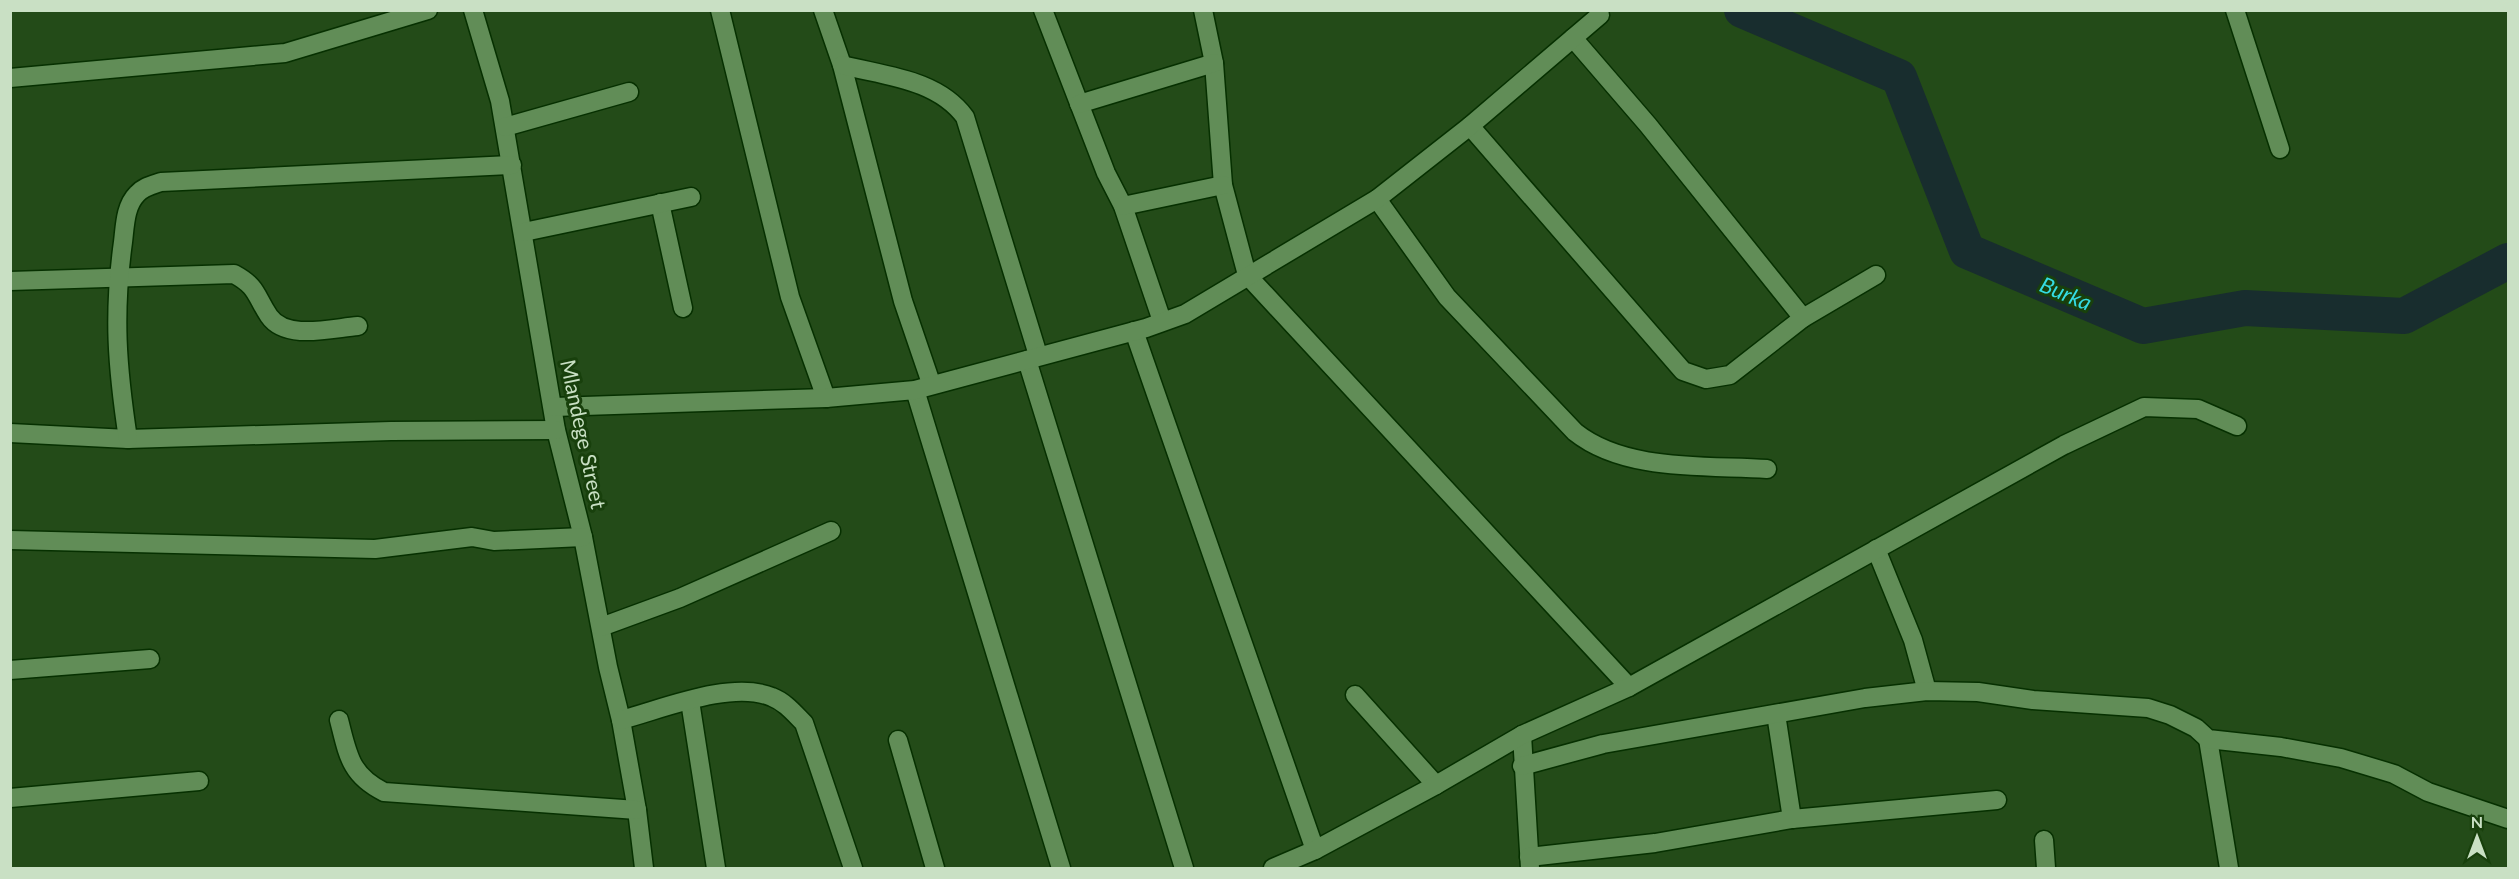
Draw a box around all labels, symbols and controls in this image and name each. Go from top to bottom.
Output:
water label: Burka [2036,270,2096,316]
street label: Mlandege Street [556,357,612,511]
north arrow [2447,807,2507,867]
text: N [2471,812,2483,831]

